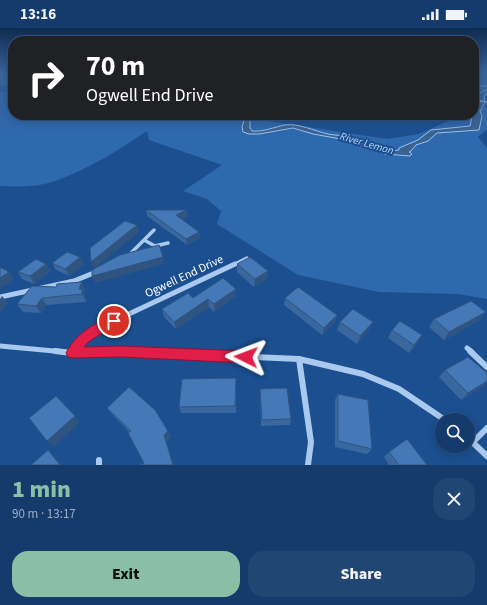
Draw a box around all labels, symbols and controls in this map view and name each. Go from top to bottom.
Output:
text: 13:16 [20,4,56,25]
text: 70 m [86,46,145,86]
icon: right [20,52,72,104]
text: Ogwell End Drive [86,83,213,108]
water label: River Lemon [338,129,396,158]
street label: Ogwell End Drive [142,251,226,302]
pin [97,304,131,338]
icon: arrive [103,310,125,332]
position arrow [225,336,267,378]
map controls [435,413,475,453]
button: search [435,413,475,453]
text: 1 min [12,472,71,507]
button: close [433,478,475,520]
text: 90 m · 13:17 [12,505,76,523]
button: Exit [12,551,240,597]
button: Share [248,551,475,597]

